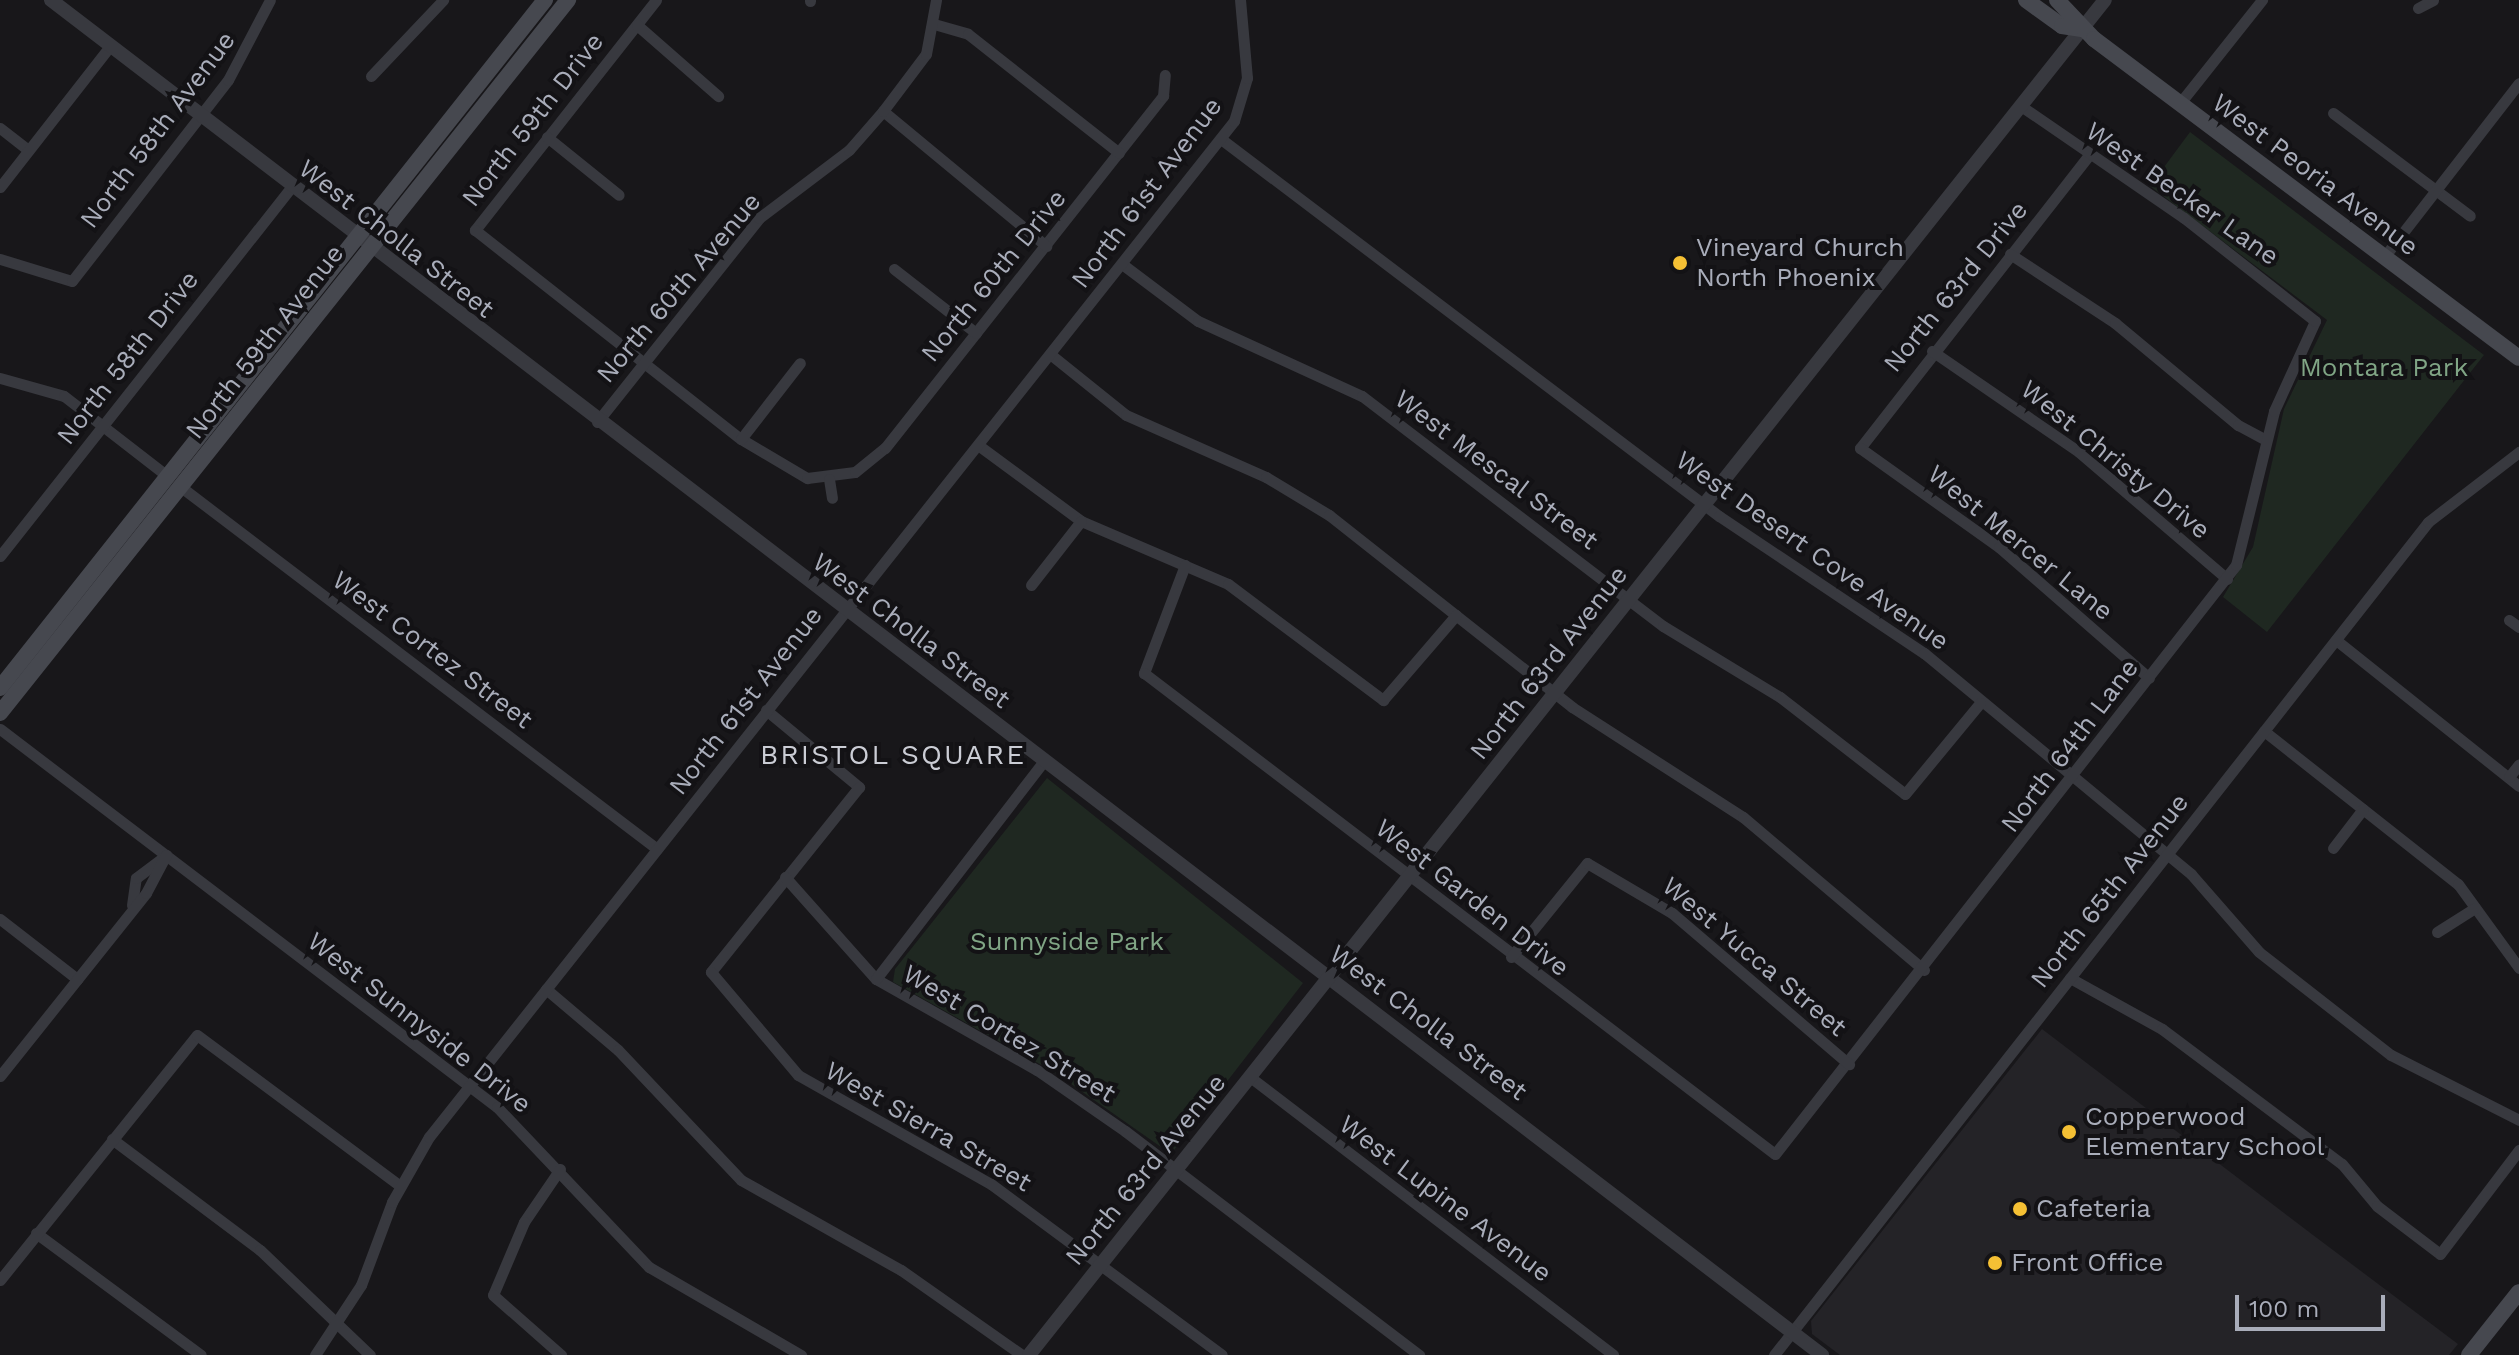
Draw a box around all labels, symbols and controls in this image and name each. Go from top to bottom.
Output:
street label: North 58th Avenue [74,25,242,235]
street label: North 59th Drive [455,27,611,213]
street label: West Peoria Avenue [2205,87,2425,263]
street label: North 61st Avenue [1065,91,1229,295]
street label: West Becker Lane [2079,115,2285,273]
street label: West Cholla Street [292,153,500,325]
street label: North 60th Drive [915,184,1073,368]
street label: North 60th Avenue [590,186,768,390]
street label: North 63rd Drive [1877,195,2035,379]
place label: Vineyard Church North Phoenix [1696,232,1904,294]
street label: North 59th Avenue [179,238,351,446]
marker: Vineyard Church North Phoenix [1671,254,1689,272]
street label: North 58th Drive [51,265,205,451]
park label: Montara Park [2300,352,2468,384]
street label: West Christy Drive [2014,374,2216,546]
street label: West Mescal Street [1388,383,1604,557]
street label: West Desert Cove Avenue [1669,444,1955,658]
street label: West Mercer Lane [1921,458,2119,628]
street label: West Cholla Street [806,546,1016,716]
street label: North 63rd Avenue [1463,559,1635,767]
street label: West Cortez Street [326,565,538,735]
street label: North 61st Avenue [662,600,830,802]
street label: North 64th Lane [1995,653,2145,839]
district label: BRISTOL SQUARE [760,738,1026,772]
street label: North 65th Avenue [2024,787,2196,995]
street label: West Garden Drive [1369,813,1575,983]
street label: West Yucca Street [1655,870,1853,1044]
street label: West Sunnyside Drive [301,926,537,1120]
park label: Sunnyside Park [970,926,1164,958]
street label: West Cholla Street [1323,938,1533,1108]
street label: West Cortez Street [897,958,1121,1110]
street label: West Sierra Street [819,1055,1037,1199]
street label: North 63rd Avenue [1059,1068,1233,1272]
place label: Copperwood Elementary School [2085,1101,2325,1162]
street label: West Lupine Avenue [1332,1109,1558,1289]
marker: Copperwood Elementary School [2060,1123,2078,1141]
place label: Cafeteria [2036,1193,2151,1225]
marker: Cafeteria [2011,1200,2029,1218]
place label: Front Office [2011,1247,2164,1279]
marker: Front Office [1986,1254,2004,1272]
scale bar [2239,1279,2389,1329]
text: 100 m [2249,1295,2319,1323]

